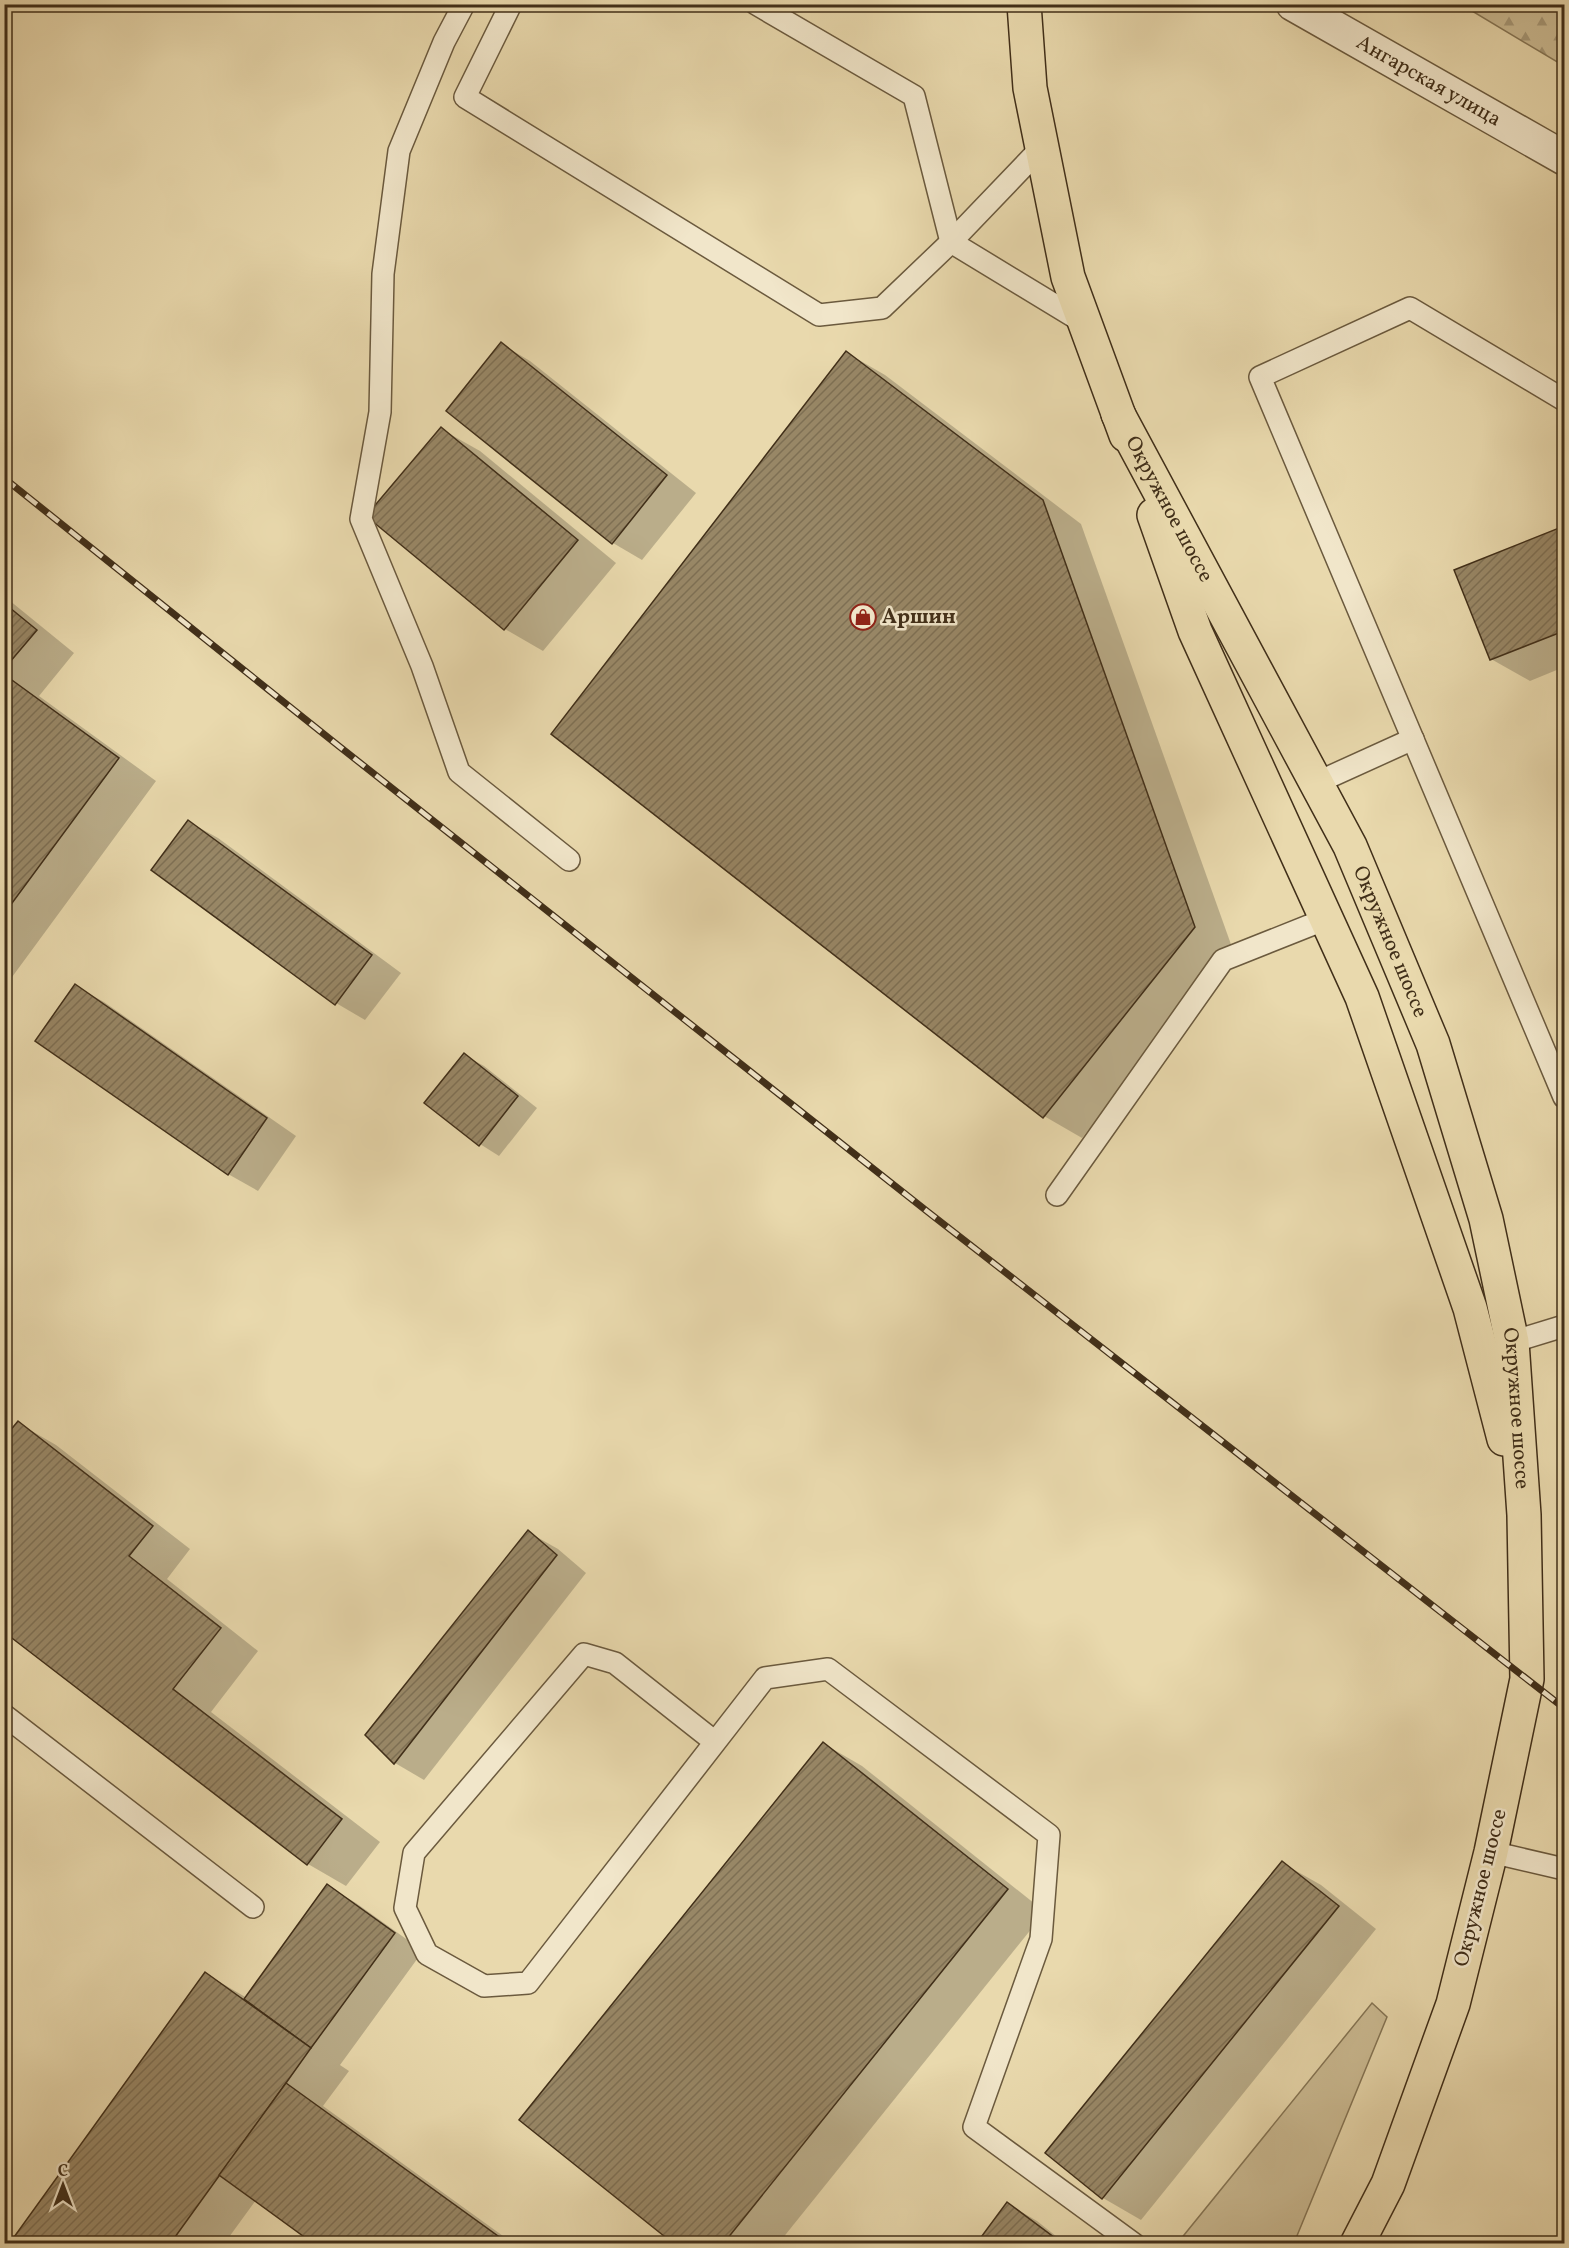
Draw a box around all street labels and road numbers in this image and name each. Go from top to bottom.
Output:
street label: Ангарская улица [1351,28,1507,134]
street label: Окружное шоссе [1118,431,1220,587]
street label: Окружное шоссе [1345,861,1435,1022]
street label: Окружное шоссе [1495,1325,1537,1490]
street label: Окружное шоссе [1447,1806,1515,1970]

